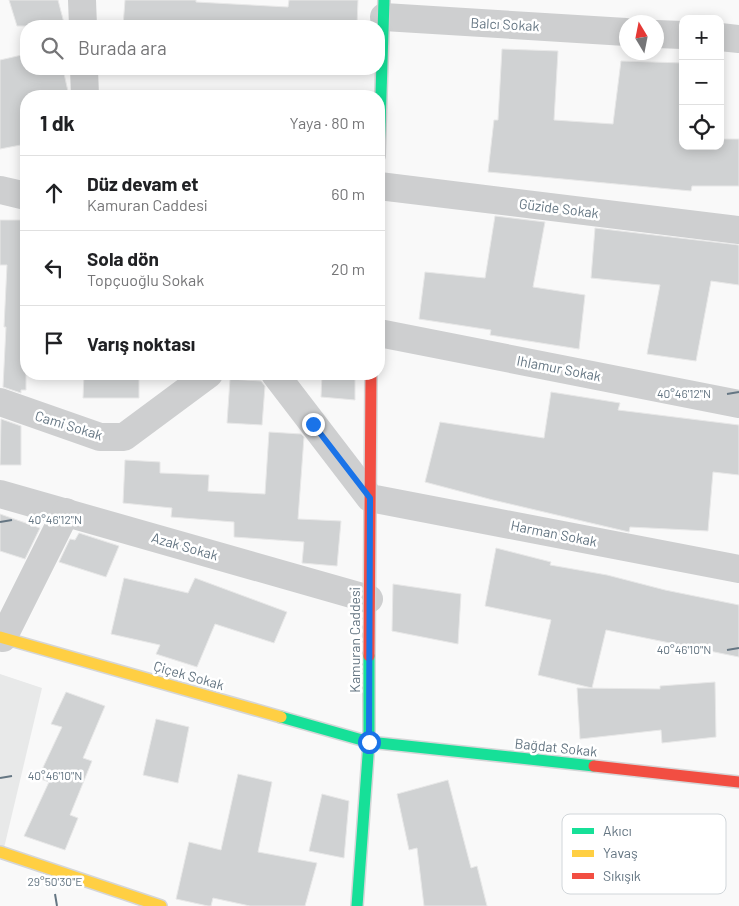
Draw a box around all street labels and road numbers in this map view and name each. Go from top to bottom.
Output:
street label: Balcı Sokak [470,14,540,34]
street label: Güzide Sokak [518,195,600,221]
street label: Ihlamur Sokak [515,352,603,384]
street label: Cami Sokak [33,407,105,443]
street label: Harman Sokak [510,516,598,550]
street label: Azak Sokak [150,528,220,564]
street label: Kamuran Caddesi [346,587,363,693]
street label: Çiçek Sokak [152,657,226,693]
street label: Bağdat Sokak [514,734,598,760]

